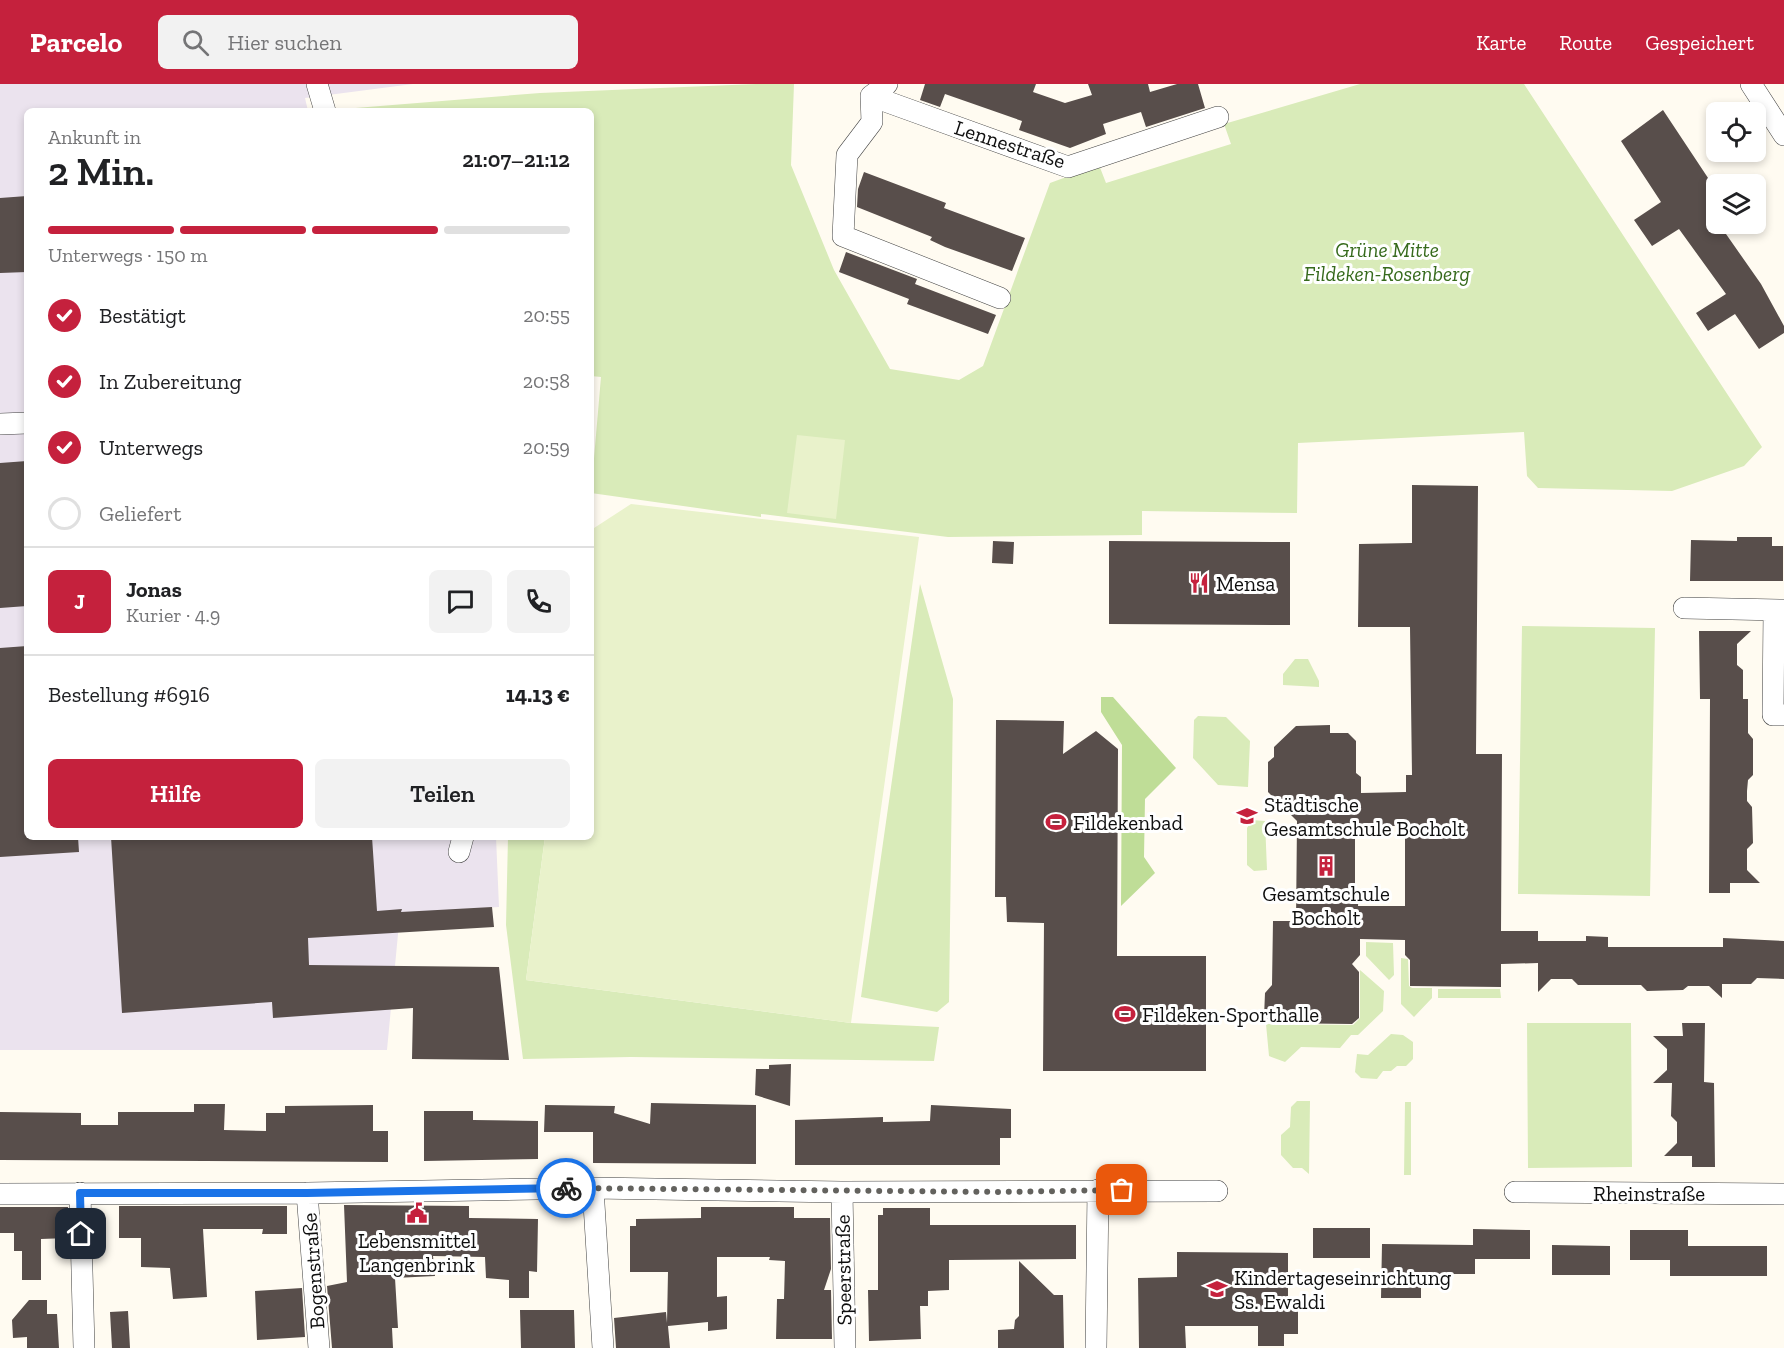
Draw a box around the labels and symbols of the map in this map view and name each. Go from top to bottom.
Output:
street label: Lennestraße [952,114,1069,174]
park label: Grüne Mitte Fildeken-Rosenberg [1304,237,1470,286]
restaurant icon: Mensa [1187,571,1211,595]
place label: Mensa [1216,571,1275,596]
place label: Städtische Gesamtschule Bocholt [1264,792,1466,841]
school or university icon: Städtische Gesamtschule Bocholt [1235,804,1259,828]
sports icon: Fildekenbad [1044,810,1068,834]
place label: Fildekenbad [1073,810,1183,835]
building icon: Gesamtschule Bocholt [1314,854,1338,878]
place label: Gesamtschule Bocholt [1262,881,1390,930]
sports icon: Fildeken-Sporthalle [1113,1002,1137,1026]
place label: Fildeken-Sporthalle [1142,1002,1319,1027]
courier [536,1158,596,1218]
pin [1096,1164,1147,1215]
street label: Rheinstraße [1593,1181,1705,1206]
public building icon: Lebensmittel Langenbrink [405,1201,429,1225]
pin [55,1208,106,1259]
street label: Bogenstraße [296,1212,330,1330]
street label: Speerstraße [830,1214,856,1326]
place label: Lebensmittel Langenbrink [358,1228,477,1277]
place label: Kindertageseinrichtung Ss. Ewaldi [1234,1265,1452,1314]
school or university icon: Kindertageseinrichtung Ss. Ewaldi [1205,1277,1229,1301]

